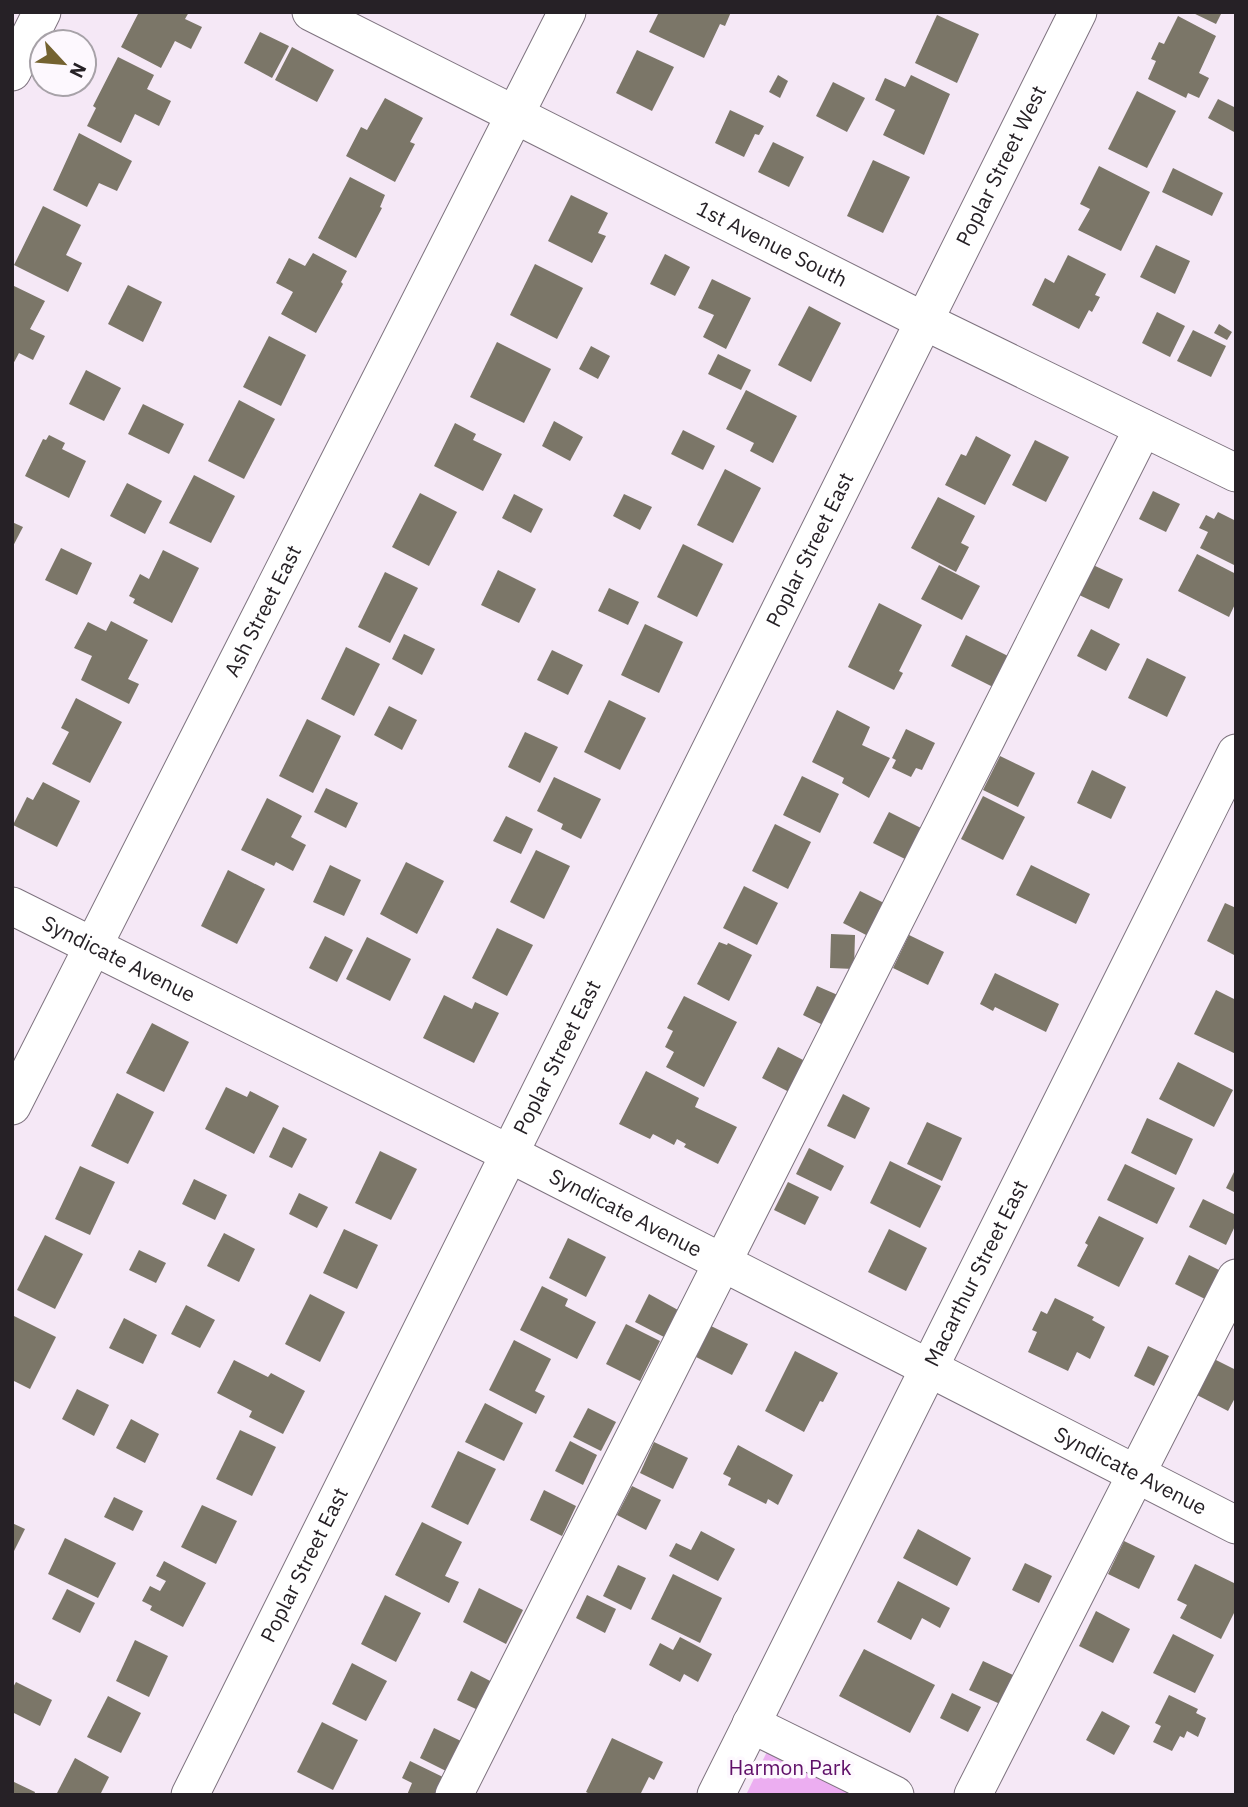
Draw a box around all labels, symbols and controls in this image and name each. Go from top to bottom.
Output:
north arrow [28,28,98,98]
text: N [64,59,92,82]
street label: Poplar Street West [949,80,1052,250]
street label: 1st Avenue South [692,194,852,293]
street label: Poplar Street East [759,467,860,631]
street label: Ash Street East [217,540,307,681]
street label: Syndicate Avenue [38,908,200,1008]
street label: Poplar Street East [506,975,607,1139]
street label: Syndicate Avenue [545,1161,707,1263]
street label: Macarthur Street East [917,1175,1034,1371]
street label: Syndicate Avenue [1050,1419,1212,1521]
street label: Poplar Street East [253,1482,354,1647]
park label: Harmon Park [728,1753,852,1781]

